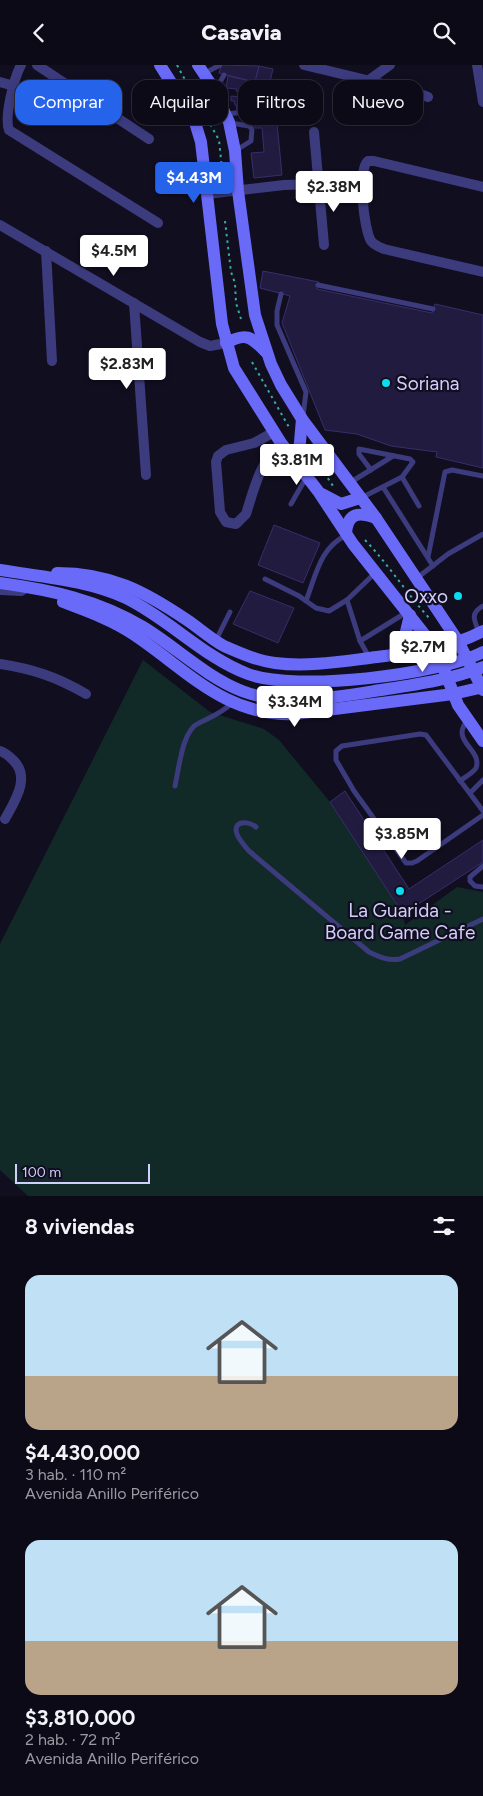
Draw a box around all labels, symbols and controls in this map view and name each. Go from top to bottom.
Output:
icon: back [25,19,53,47]
text: Casavia [201,19,282,46]
icon: search [430,19,458,47]
chip: Comprar [15,80,122,125]
chip: Alquilar [132,80,228,125]
chip: Filtros [238,80,323,125]
chip: Nuevo [333,80,423,125]
pin: $4.43M [153,161,235,204]
text: $4.43M [166,168,222,187]
pin: $2.38M [293,171,375,213]
text: $2.38M [307,177,361,196]
pin: $4.5M [79,235,149,277]
text: $4.5M [91,241,137,260]
pin: $2.83M [86,347,168,390]
text: $2.83M [100,354,154,373]
place label: Soriana [396,372,460,395]
marker: Soriana [380,377,392,389]
pin: $3.81M [256,443,338,486]
text: $3.81M [271,450,323,469]
place label: Oxxo [404,585,448,608]
marker: Oxxo [452,590,464,602]
pin: $2.7M [388,631,458,673]
text: $2.7M [401,637,445,656]
pin: $3.34M [254,685,336,728]
text: $3.34M [268,692,322,711]
pin: $3.85M [361,817,443,860]
text: $3.85M [375,824,429,843]
marker: La Guarida - Board Game Cafe [394,885,406,897]
place label: La Guarida - Board Game Cafe [325,899,475,944]
scale bar [15,1161,150,1184]
text: 100 m [22,1164,61,1181]
icon: filters [430,1212,458,1240]
text: 8 viviendas [25,1214,134,1239]
icon: home [197,1307,287,1397]
text: $4,430,000 [25,1440,140,1465]
text: 3 hab. · 110 m² [25,1465,126,1484]
text: Avenida Anillo Periférico [25,1484,199,1503]
icon: home [197,1572,287,1662]
text: $3,810,000 [25,1705,135,1730]
text: 2 hab. · 72 m² [25,1730,121,1749]
text: Avenida Anillo Periférico [25,1749,199,1768]

